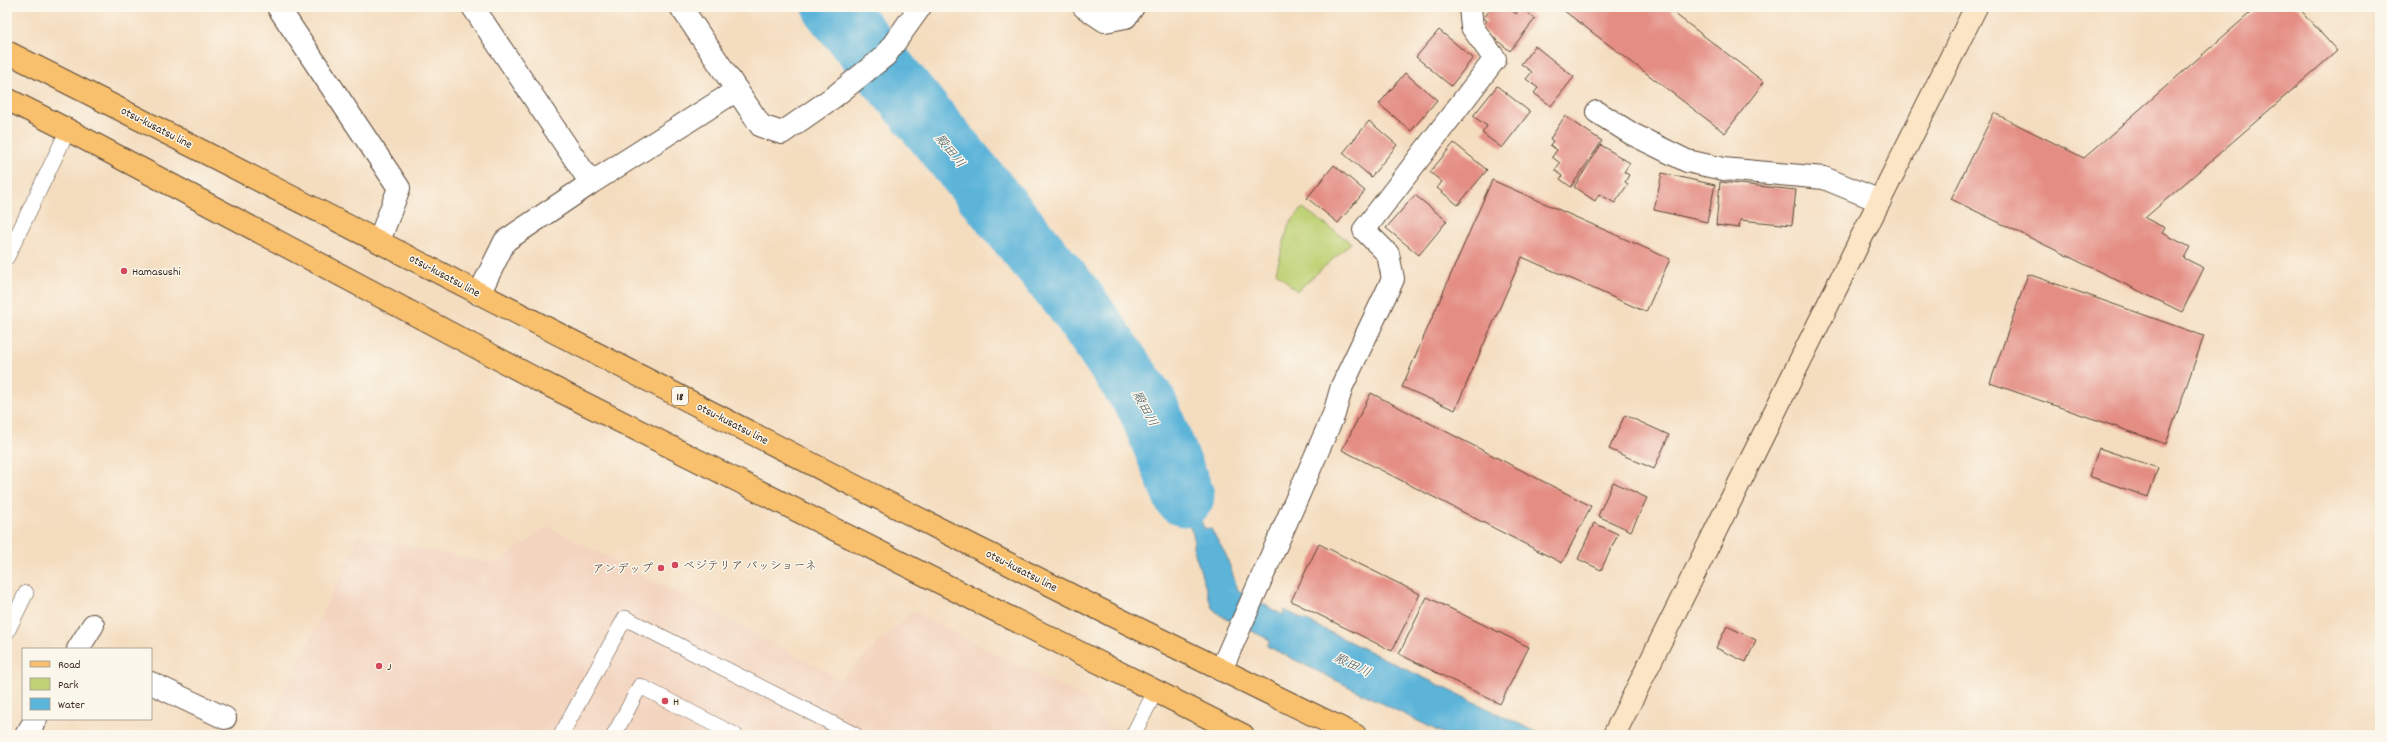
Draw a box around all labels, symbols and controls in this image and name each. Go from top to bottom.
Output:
street label: otsu-kusatsu line [118,103,195,154]
water label: 殿田川 [929,130,969,173]
street label: otsu-kusatsu line [406,250,483,302]
place label: Hamasushi [132,264,181,281]
marker: Hamasushi [119,266,129,276]
road number: 18 [672,387,688,405]
water label: 殿田川 [1126,387,1161,431]
street label: otsu-kusatsu line [694,399,771,450]
street label: otsu-kusatsu line [983,546,1060,597]
place label: ベジテリア パッショーネ [683,558,817,575]
marker: ベジテリア パッショーネ [670,560,680,570]
place label: アンデップ [592,561,653,578]
marker: アンデップ [656,563,666,573]
legend [22,648,152,720]
water label: 殿田川 [1330,649,1374,683]
text: Road [58,657,80,674]
place label: J [387,659,391,676]
marker: J [374,661,384,671]
text: Park [58,677,79,694]
place label: H [673,694,679,711]
marker: H [660,696,670,706]
text: Water [58,697,85,714]

